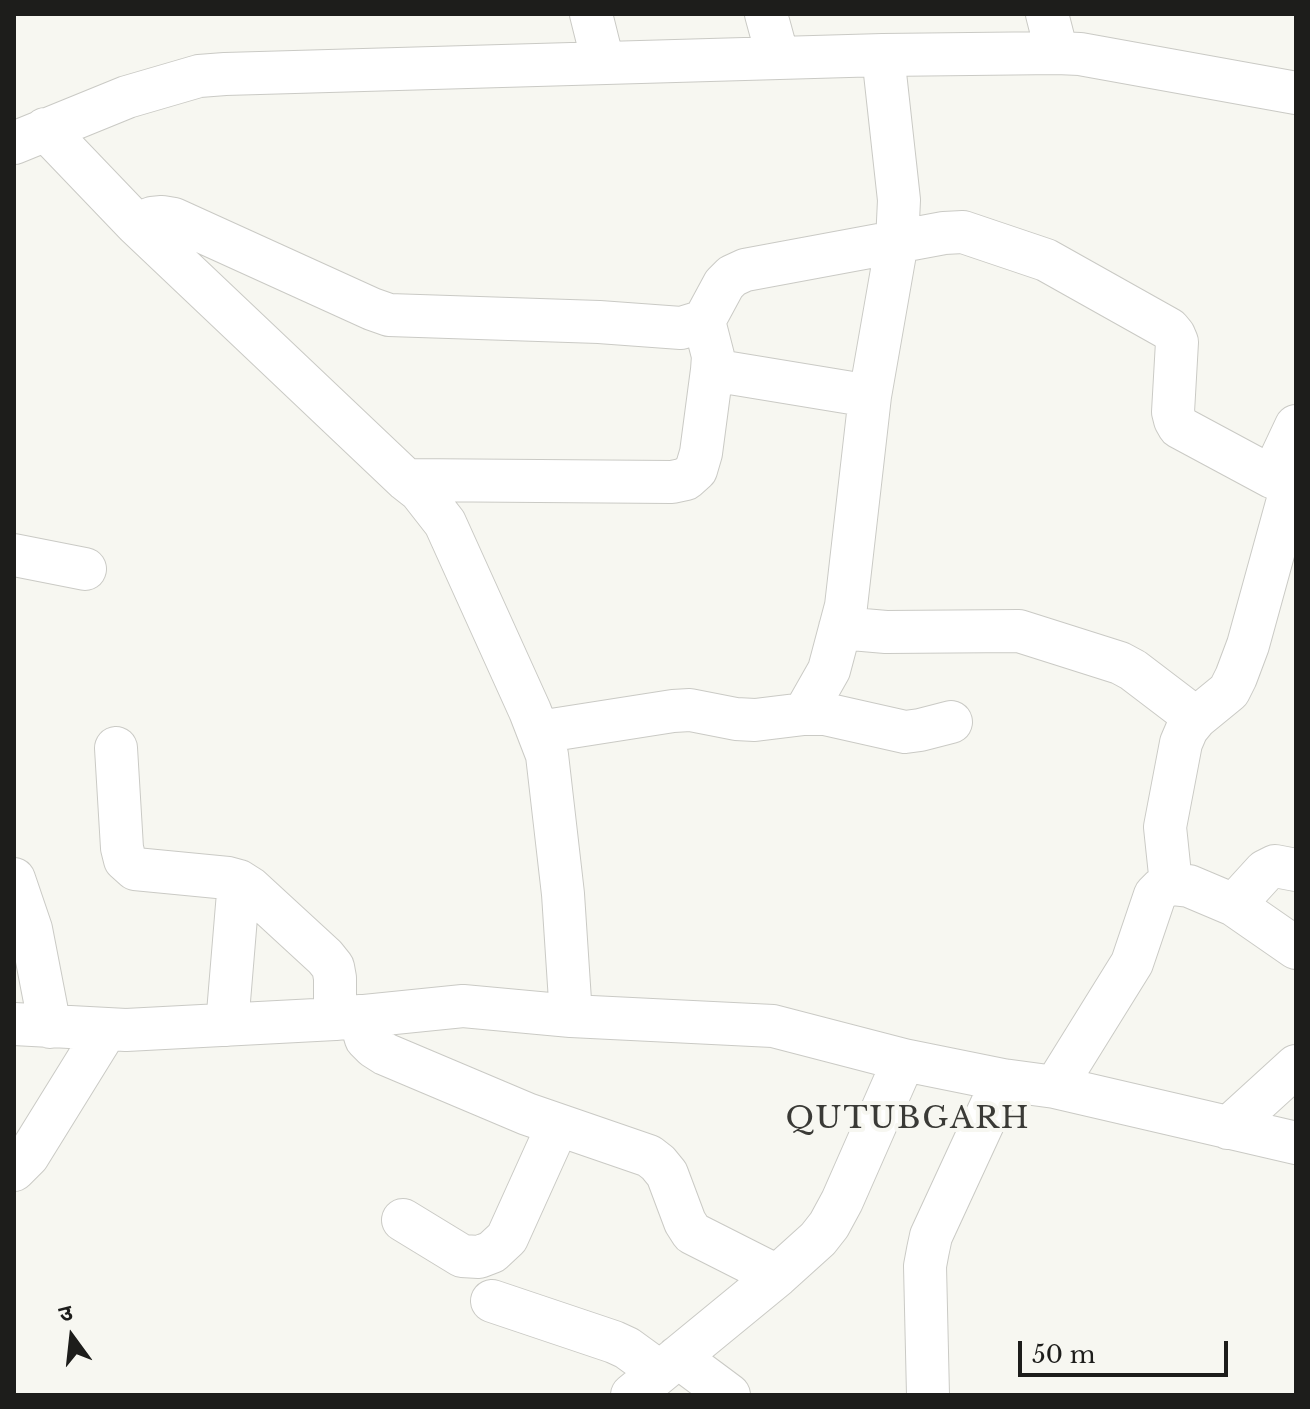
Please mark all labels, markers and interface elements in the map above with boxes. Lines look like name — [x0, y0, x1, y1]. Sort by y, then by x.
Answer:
district label: QUTUBGARH — [785, 1102, 1031, 1138]
north arrow — [32, 1297, 112, 1377]
text: उ — [56, 1299, 75, 1328]
scale bar — [1022, 1325, 1232, 1375]
text: 50 m — [1032, 1340, 1095, 1369]

